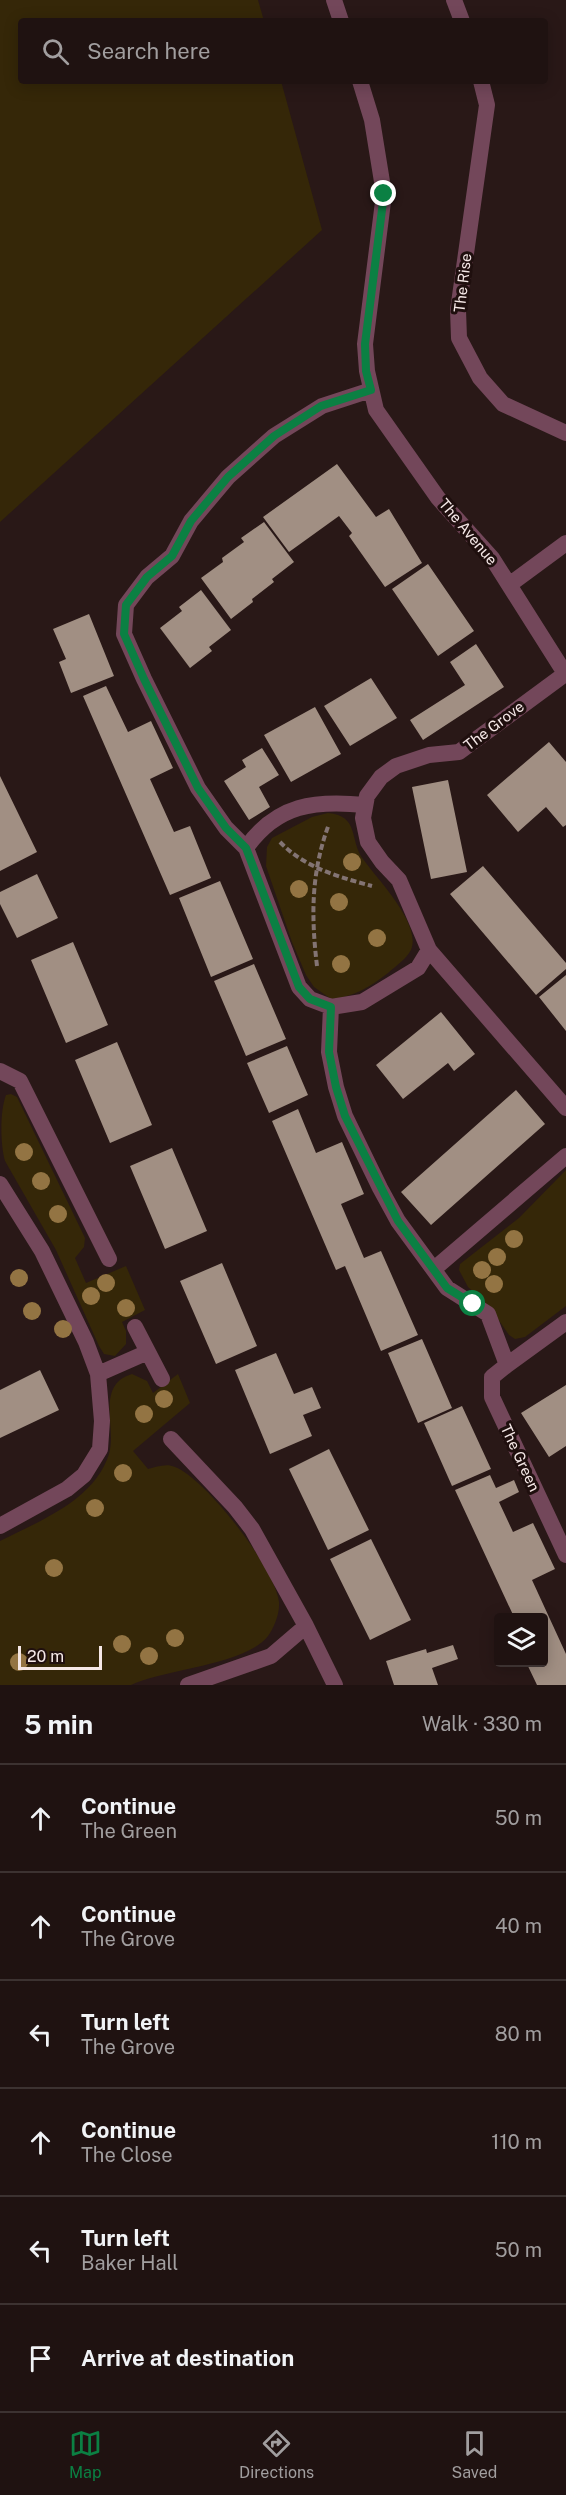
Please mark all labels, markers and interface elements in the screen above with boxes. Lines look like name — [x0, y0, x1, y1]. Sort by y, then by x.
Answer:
search box — [18, 18, 548, 84]
icon: search — [39, 35, 72, 68]
text: Search here — [87, 38, 211, 64]
route end — [370, 180, 396, 206]
street label: The Rise — [450, 252, 475, 313]
street label: The Avenue — [436, 495, 501, 568]
street label: The Grove — [460, 698, 527, 754]
route start — [459, 1290, 485, 1316]
street label: The Green — [498, 1422, 543, 1494]
map controls — [494, 1613, 548, 1667]
button: layers — [494, 1613, 548, 1667]
scale bar — [18, 1643, 102, 1670]
text: 20 m — [27, 1647, 64, 1666]
text: 5 min — [24, 1709, 93, 1740]
text: Walk · 330 m — [422, 1712, 542, 1736]
text: Continue — [81, 1793, 176, 1819]
icon: ahead — [24, 1802, 57, 1835]
text: 50 m — [495, 1806, 542, 1830]
text: The Green — [81, 1819, 177, 1843]
text: Continue — [81, 1901, 176, 1927]
icon: ahead — [24, 1910, 57, 1943]
text: 40 m — [495, 1914, 542, 1938]
text: The Grove — [81, 1927, 175, 1951]
text: Turn left — [81, 2009, 170, 2035]
icon: left — [24, 2018, 57, 2051]
text: 80 m — [495, 2022, 542, 2046]
text: The Grove — [81, 2035, 175, 2059]
text: Continue — [81, 2117, 176, 2143]
icon: ahead — [24, 2126, 57, 2159]
text: 110 m — [491, 2130, 542, 2154]
text: The Close — [81, 2143, 172, 2167]
text: Turn left — [81, 2225, 170, 2251]
icon: left — [24, 2234, 57, 2267]
text: 50 m — [495, 2238, 542, 2262]
text: Baker Hall — [81, 2251, 178, 2275]
icon: arrive — [24, 2342, 57, 2375]
text: Arrive at destination — [81, 2345, 294, 2371]
tab: Map — [69, 2427, 102, 2482]
tab: Directions — [239, 2427, 314, 2482]
tab: Saved — [452, 2427, 497, 2482]

